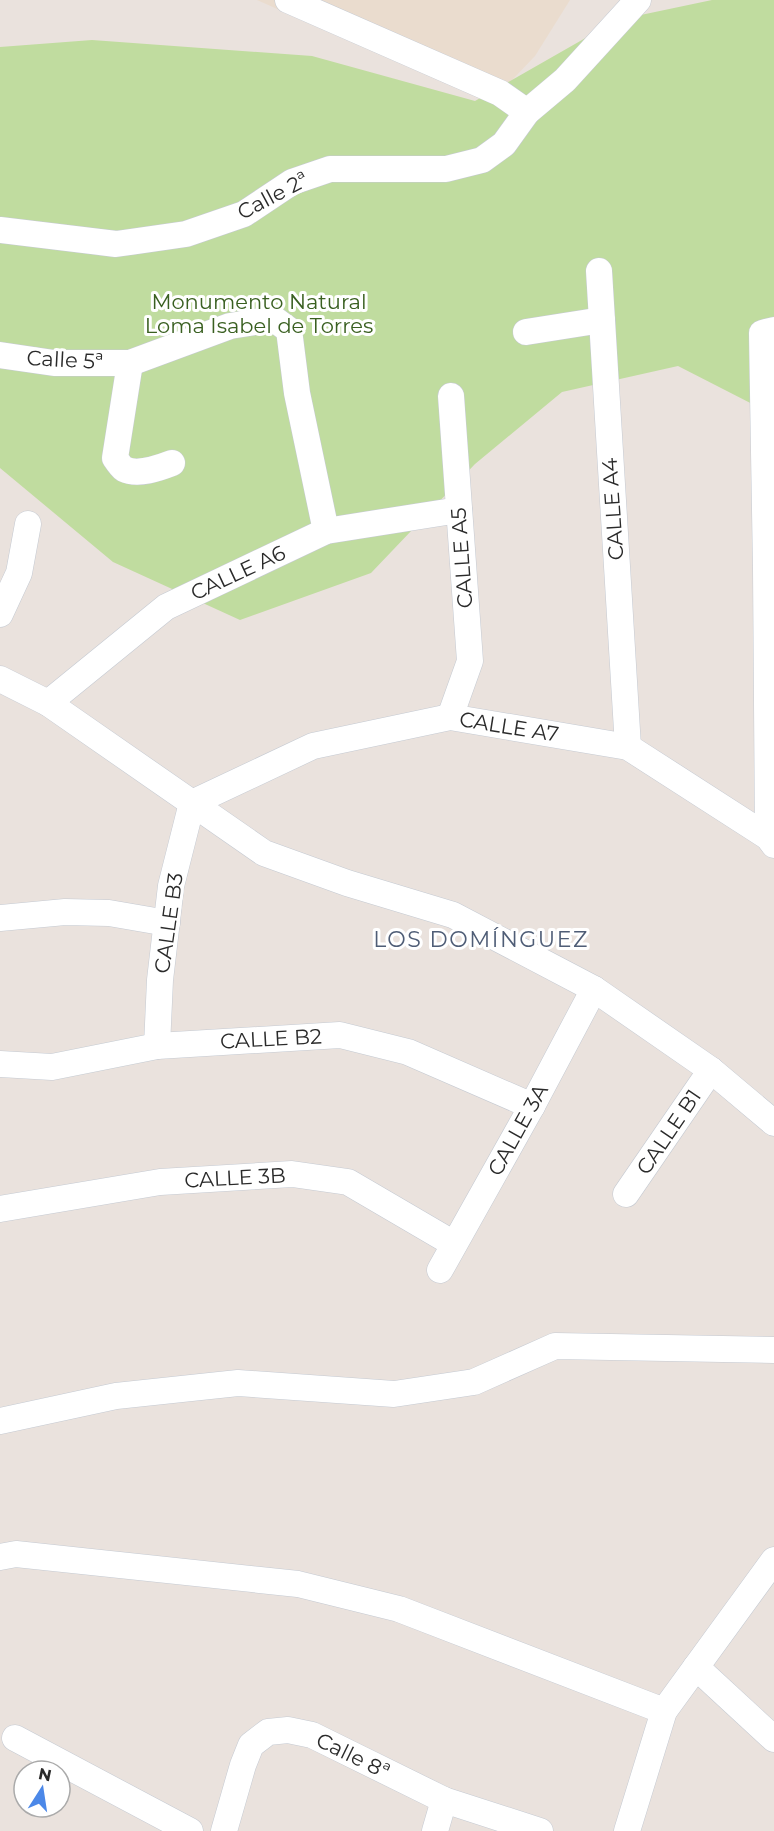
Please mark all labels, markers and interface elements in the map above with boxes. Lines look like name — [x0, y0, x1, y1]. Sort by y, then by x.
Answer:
street label: Calle 2ª — [233, 166, 313, 225]
park label: Monumento Natural Loma Isabel de Torres — [145, 289, 373, 338]
street label: Calle 5ª — [26, 345, 104, 374]
street label: CALLE A4 — [596, 457, 629, 561]
street label: CALLE A5 — [446, 507, 477, 609]
street label: CALLE A6 — [186, 540, 289, 605]
street label: CALLE A7 — [458, 706, 561, 747]
street label: CALLE B3 — [149, 871, 188, 975]
district label: LOS DOMÍNGUEZ — [373, 926, 589, 953]
street label: CALLE B2 — [220, 1023, 322, 1054]
street label: CALLE 3A — [482, 1079, 553, 1180]
street label: CALLE B1 — [631, 1084, 706, 1179]
street label: CALLE 3B — [184, 1162, 286, 1193]
street label: Calle 8ª — [312, 1727, 394, 1784]
north arrow — [12, 1759, 72, 1819]
text: N — [37, 1764, 53, 1785]

